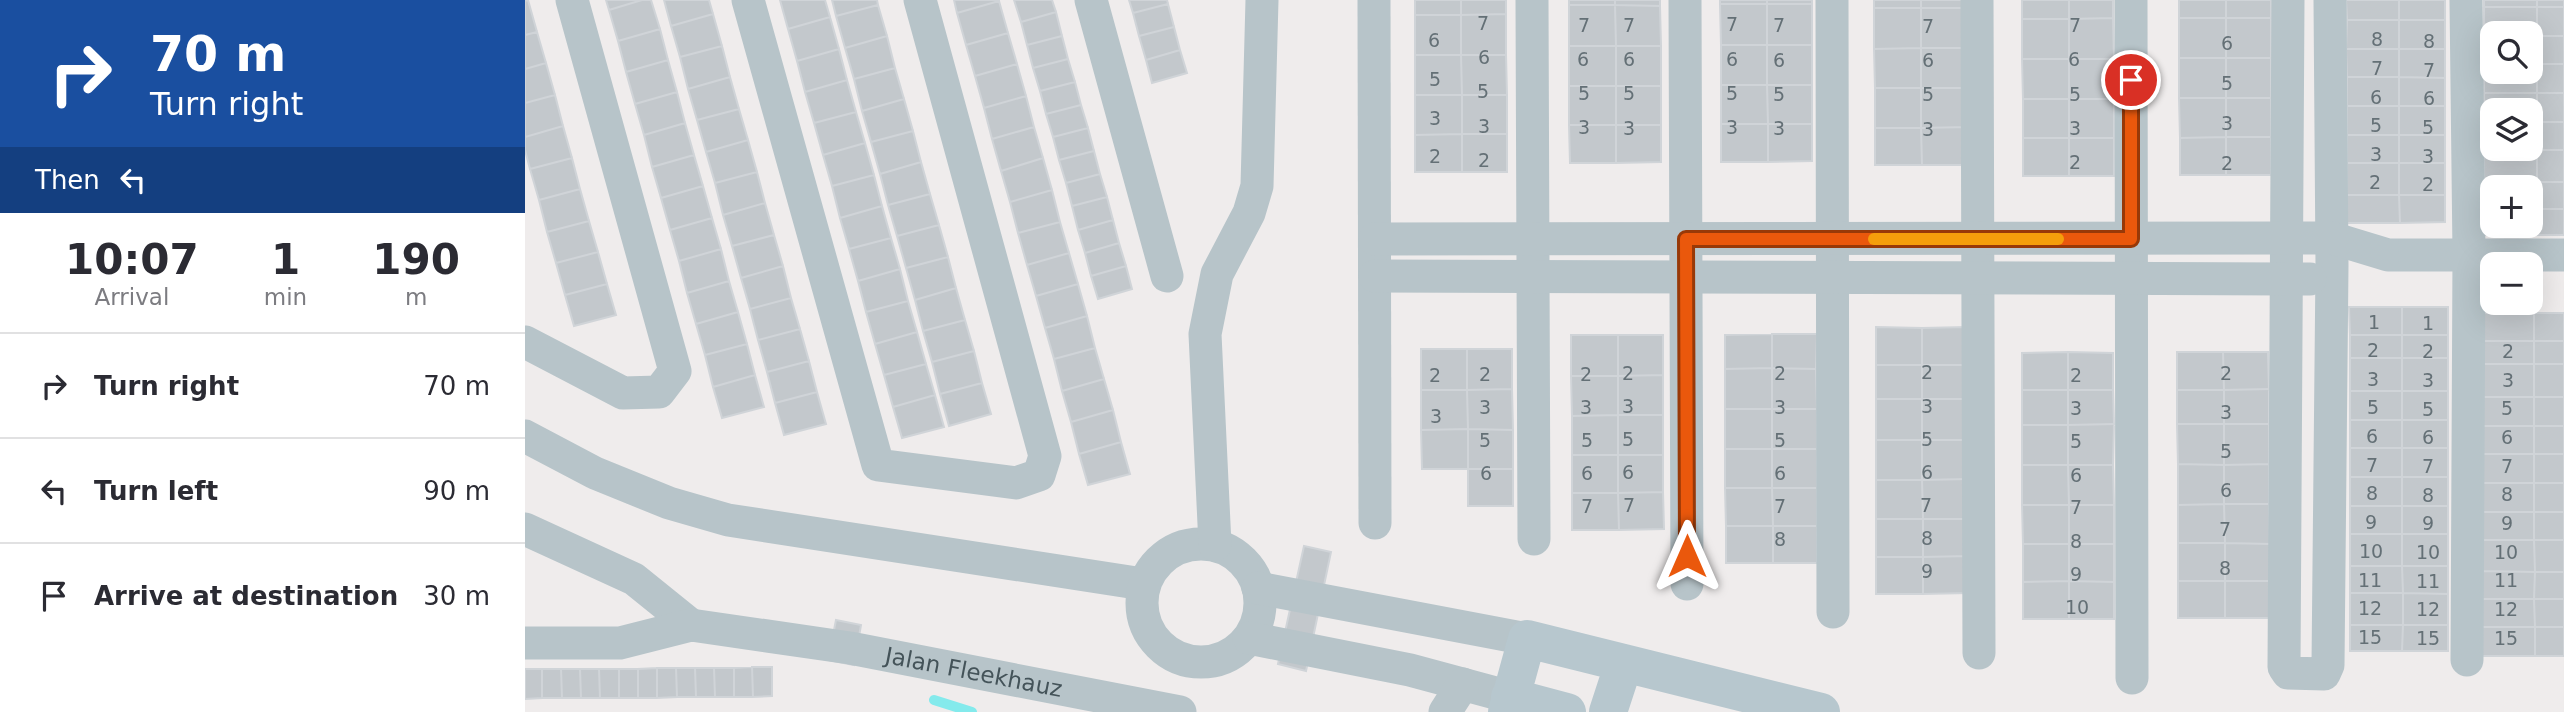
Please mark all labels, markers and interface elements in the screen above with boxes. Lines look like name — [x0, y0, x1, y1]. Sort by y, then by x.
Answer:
house number: 7 — [1477, 12, 1489, 34]
house number: 7 — [1726, 13, 1738, 35]
house number: 7 — [1578, 14, 1590, 36]
house number: 7 — [1623, 14, 1635, 36]
house number: 7 — [1773, 14, 1785, 36]
house number: 7 — [2069, 14, 2081, 36]
house number: 7 — [1922, 15, 1934, 37]
map controls — [2480, 21, 2543, 315]
button: search — [2480, 21, 2543, 84]
text: 70 m — [150, 26, 286, 83]
icon: right — [35, 28, 126, 119]
house number: 8 — [2371, 28, 2383, 50]
house number: 6 — [1428, 29, 1440, 51]
house number: 8 — [2423, 30, 2435, 52]
house number: 6 — [2221, 32, 2233, 54]
house number: 6 — [1478, 46, 1490, 68]
house number: 6 — [1577, 48, 1589, 70]
house number: 6 — [1623, 48, 1635, 70]
house number: 6 — [1726, 48, 1738, 70]
house number: 6 — [2068, 48, 2080, 70]
house number: 6 — [1773, 49, 1785, 71]
house number: 6 — [1922, 49, 1934, 71]
pin — [2101, 50, 2161, 110]
house number: 7 — [2371, 57, 2383, 79]
house number: 7 — [2423, 59, 2435, 81]
icon: arrive — [2112, 61, 2150, 99]
house number: 5 — [1429, 68, 1441, 90]
house number: 5 — [2221, 72, 2233, 94]
house number: 5 — [1477, 80, 1489, 102]
house number: 5 — [1578, 82, 1590, 104]
house number: 5 — [1623, 82, 1635, 104]
house number: 5 — [1726, 82, 1738, 104]
house number: 5 — [1773, 83, 1785, 105]
house number: 5 — [1922, 83, 1934, 105]
house number: 5 — [2069, 83, 2081, 105]
text: Turn right — [150, 85, 303, 123]
house number: 6 — [2370, 86, 2382, 108]
house number: 6 — [2423, 87, 2435, 109]
button: layers — [2480, 98, 2543, 161]
house number: 3 — [1429, 107, 1441, 129]
house number: 3 — [2221, 112, 2233, 134]
house number: 5 — [2370, 114, 2382, 136]
house number: 3 — [1478, 115, 1490, 137]
house number: 3 — [1578, 116, 1590, 138]
house number: 3 — [1726, 116, 1738, 138]
house number: 5 — [2422, 116, 2434, 138]
house number: 3 — [1623, 117, 1635, 139]
house number: 3 — [1773, 117, 1785, 139]
house number: 3 — [2069, 117, 2081, 139]
house number: 3 — [1922, 118, 1934, 140]
house number: 3 — [2370, 143, 2382, 165]
house number: 2 — [1429, 145, 1441, 167]
house number: 3 — [2422, 145, 2434, 167]
house number: 2 — [1478, 149, 1490, 171]
house number: 2 — [2069, 151, 2081, 173]
house number: 2 — [2221, 152, 2233, 174]
icon: left — [114, 161, 152, 199]
text: Then — [35, 165, 100, 195]
house number: 2 — [2369, 171, 2381, 193]
house number: 2 — [2422, 173, 2434, 195]
button: + — [2480, 175, 2543, 238]
text: 10:07 — [65, 235, 199, 284]
text: 1 — [271, 235, 300, 284]
text: 190 — [372, 235, 460, 284]
button: − — [2480, 252, 2543, 315]
text: Arrival — [95, 284, 169, 310]
text: min — [264, 284, 307, 310]
text: m — [405, 284, 427, 310]
house number: 1 — [2368, 311, 2380, 333]
house number: 1 — [2422, 312, 2434, 334]
house number: 2 — [2367, 339, 2379, 361]
house number: 2 — [2422, 340, 2434, 362]
house number: 2 — [2502, 340, 2514, 362]
house number: 2 — [1921, 361, 1933, 383]
house number: 2 — [1622, 362, 1634, 384]
house number: 2 — [1774, 362, 1786, 384]
house number: 2 — [2220, 362, 2232, 384]
house number: 2 — [1479, 363, 1491, 385]
house number: 2 — [1580, 363, 1592, 385]
house number: 2 — [1429, 364, 1441, 386]
house number: 2 — [2070, 364, 2082, 386]
icon: right — [35, 367, 73, 405]
house number: 3 — [2367, 368, 2379, 390]
house number: 3 — [2422, 369, 2434, 391]
house number: 3 — [2502, 369, 2514, 391]
text: Turn right — [94, 371, 239, 401]
text: 70 m — [423, 371, 490, 401]
house number: 3 — [1622, 395, 1634, 417]
house number: 3 — [1921, 395, 1933, 417]
house number: 3 — [1479, 396, 1491, 418]
house number: 3 — [1580, 396, 1592, 418]
house number: 3 — [1774, 396, 1786, 418]
house number: 5 — [2367, 396, 2379, 418]
house number: 3 — [2070, 397, 2082, 419]
house number: 5 — [2501, 397, 2513, 419]
house number: 5 — [2422, 398, 2434, 420]
house number: 3 — [2220, 401, 2232, 423]
house number: 3 — [1430, 405, 1442, 427]
house number: 6 — [2366, 425, 2378, 447]
house number: 6 — [2422, 426, 2434, 448]
house number: 6 — [2501, 426, 2513, 448]
house number: 5 — [1622, 428, 1634, 450]
house number: 5 — [1921, 428, 1933, 450]
house number: 5 — [1479, 429, 1491, 451]
house number: 5 — [1581, 429, 1593, 451]
house number: 5 — [1774, 429, 1786, 451]
house number: 5 — [2070, 430, 2082, 452]
house number: 5 — [2220, 440, 2232, 462]
house number: 7 — [2366, 454, 2378, 476]
house number: 7 — [2422, 455, 2434, 477]
house number: 7 — [2501, 455, 2513, 477]
house number: 6 — [1622, 461, 1634, 483]
house number: 6 — [1921, 461, 1933, 483]
house number: 6 — [1480, 462, 1492, 484]
house number: 6 — [1581, 462, 1593, 484]
house number: 6 — [1774, 462, 1786, 484]
house number: 6 — [2070, 464, 2082, 486]
icon: left — [35, 472, 73, 510]
text: Turn left — [94, 476, 218, 506]
text: 90 m — [423, 476, 490, 506]
house number: 6 — [2220, 479, 2232, 501]
house number: 8 — [2366, 482, 2378, 504]
house number: 8 — [2501, 483, 2513, 505]
house number: 8 — [2422, 484, 2434, 506]
house number: 7 — [1623, 494, 1635, 516]
house number: 7 — [1920, 494, 1932, 516]
house number: 7 — [1581, 495, 1593, 517]
house number: 7 — [1774, 495, 1786, 517]
house number: 7 — [2070, 496, 2082, 518]
house number: 9 — [2365, 511, 2377, 533]
house number: 9 — [2422, 512, 2434, 534]
house number: 9 — [2501, 512, 2513, 534]
house number: 7 — [2219, 518, 2231, 540]
position arrow — [1650, 519, 1724, 593]
house number: 8 — [1921, 527, 1933, 549]
house number: 8 — [1774, 528, 1786, 550]
house number: 8 — [2070, 530, 2082, 552]
house number: 10 — [2359, 540, 2383, 562]
house number: 10 — [2416, 541, 2440, 563]
house number: 10 — [2494, 541, 2518, 563]
house number: 8 — [2219, 557, 2231, 579]
house number: 9 — [1921, 560, 1933, 582]
house number: 9 — [2070, 563, 2082, 585]
house number: 11 — [2358, 569, 2382, 591]
house number: 11 — [2494, 569, 2518, 591]
house number: 11 — [2416, 570, 2440, 592]
icon: arrive — [35, 577, 73, 615]
text: Arrive at destination — [94, 581, 398, 611]
text: 30 m — [423, 581, 490, 611]
house number: 10 — [2065, 596, 2089, 618]
house number: 12 — [2358, 597, 2382, 619]
house number: 12 — [2416, 598, 2440, 620]
house number: 12 — [2494, 598, 2518, 620]
house number: 15 — [2358, 626, 2382, 648]
house number: 15 — [2416, 627, 2440, 649]
house number: 15 — [2494, 627, 2518, 649]
street label: Jalan Fleekhauz — [881, 642, 1065, 702]

